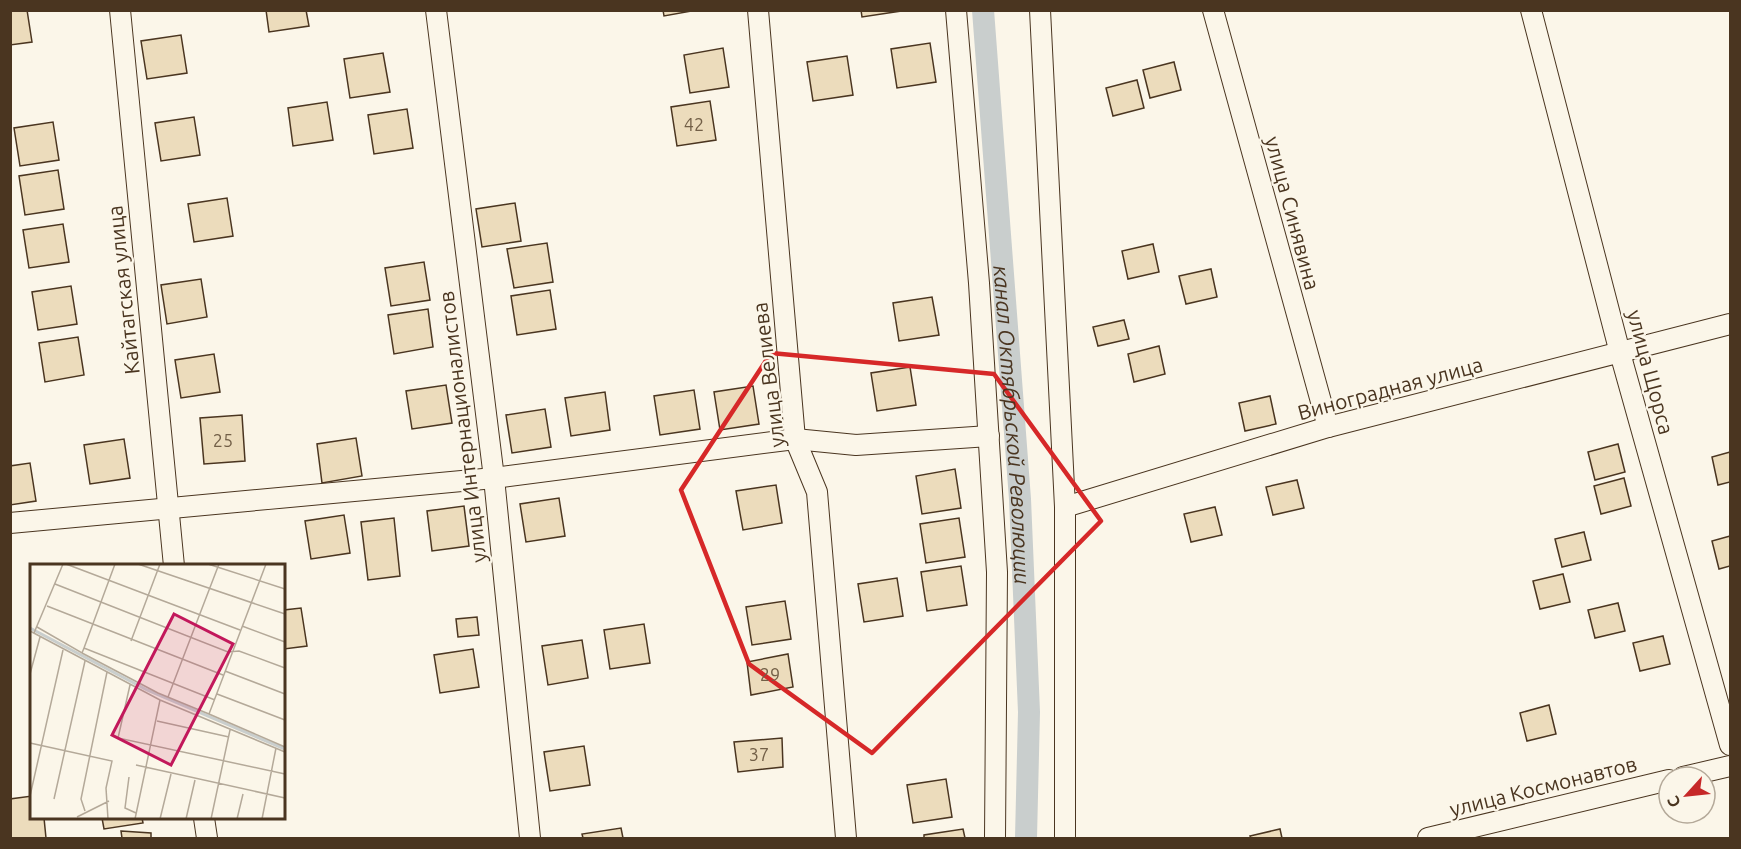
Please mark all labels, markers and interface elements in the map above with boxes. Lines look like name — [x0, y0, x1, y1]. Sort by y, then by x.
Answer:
house number: 42 — [684, 114, 704, 134]
street label: улица Синявина — [1261, 133, 1325, 293]
street label: Кайтагская улица — [102, 204, 144, 376]
water label: канал Октябрьской Революции — [990, 264, 1036, 585]
street label: улица Интернационалистов — [433, 290, 491, 564]
street label: улица Велиева — [747, 301, 789, 449]
street label: улица Щорса — [1623, 307, 1679, 437]
street label: Виноградная улица — [1295, 352, 1485, 424]
house number: 25 — [213, 430, 233, 450]
inset map — [30, 564, 285, 819]
house number: 29 — [760, 664, 780, 684]
house number: 37 — [749, 744, 769, 764]
street label: улица Космонавтов — [1447, 751, 1639, 821]
north arrow — [1657, 765, 1717, 825]
text: С — [1663, 793, 1684, 810]

